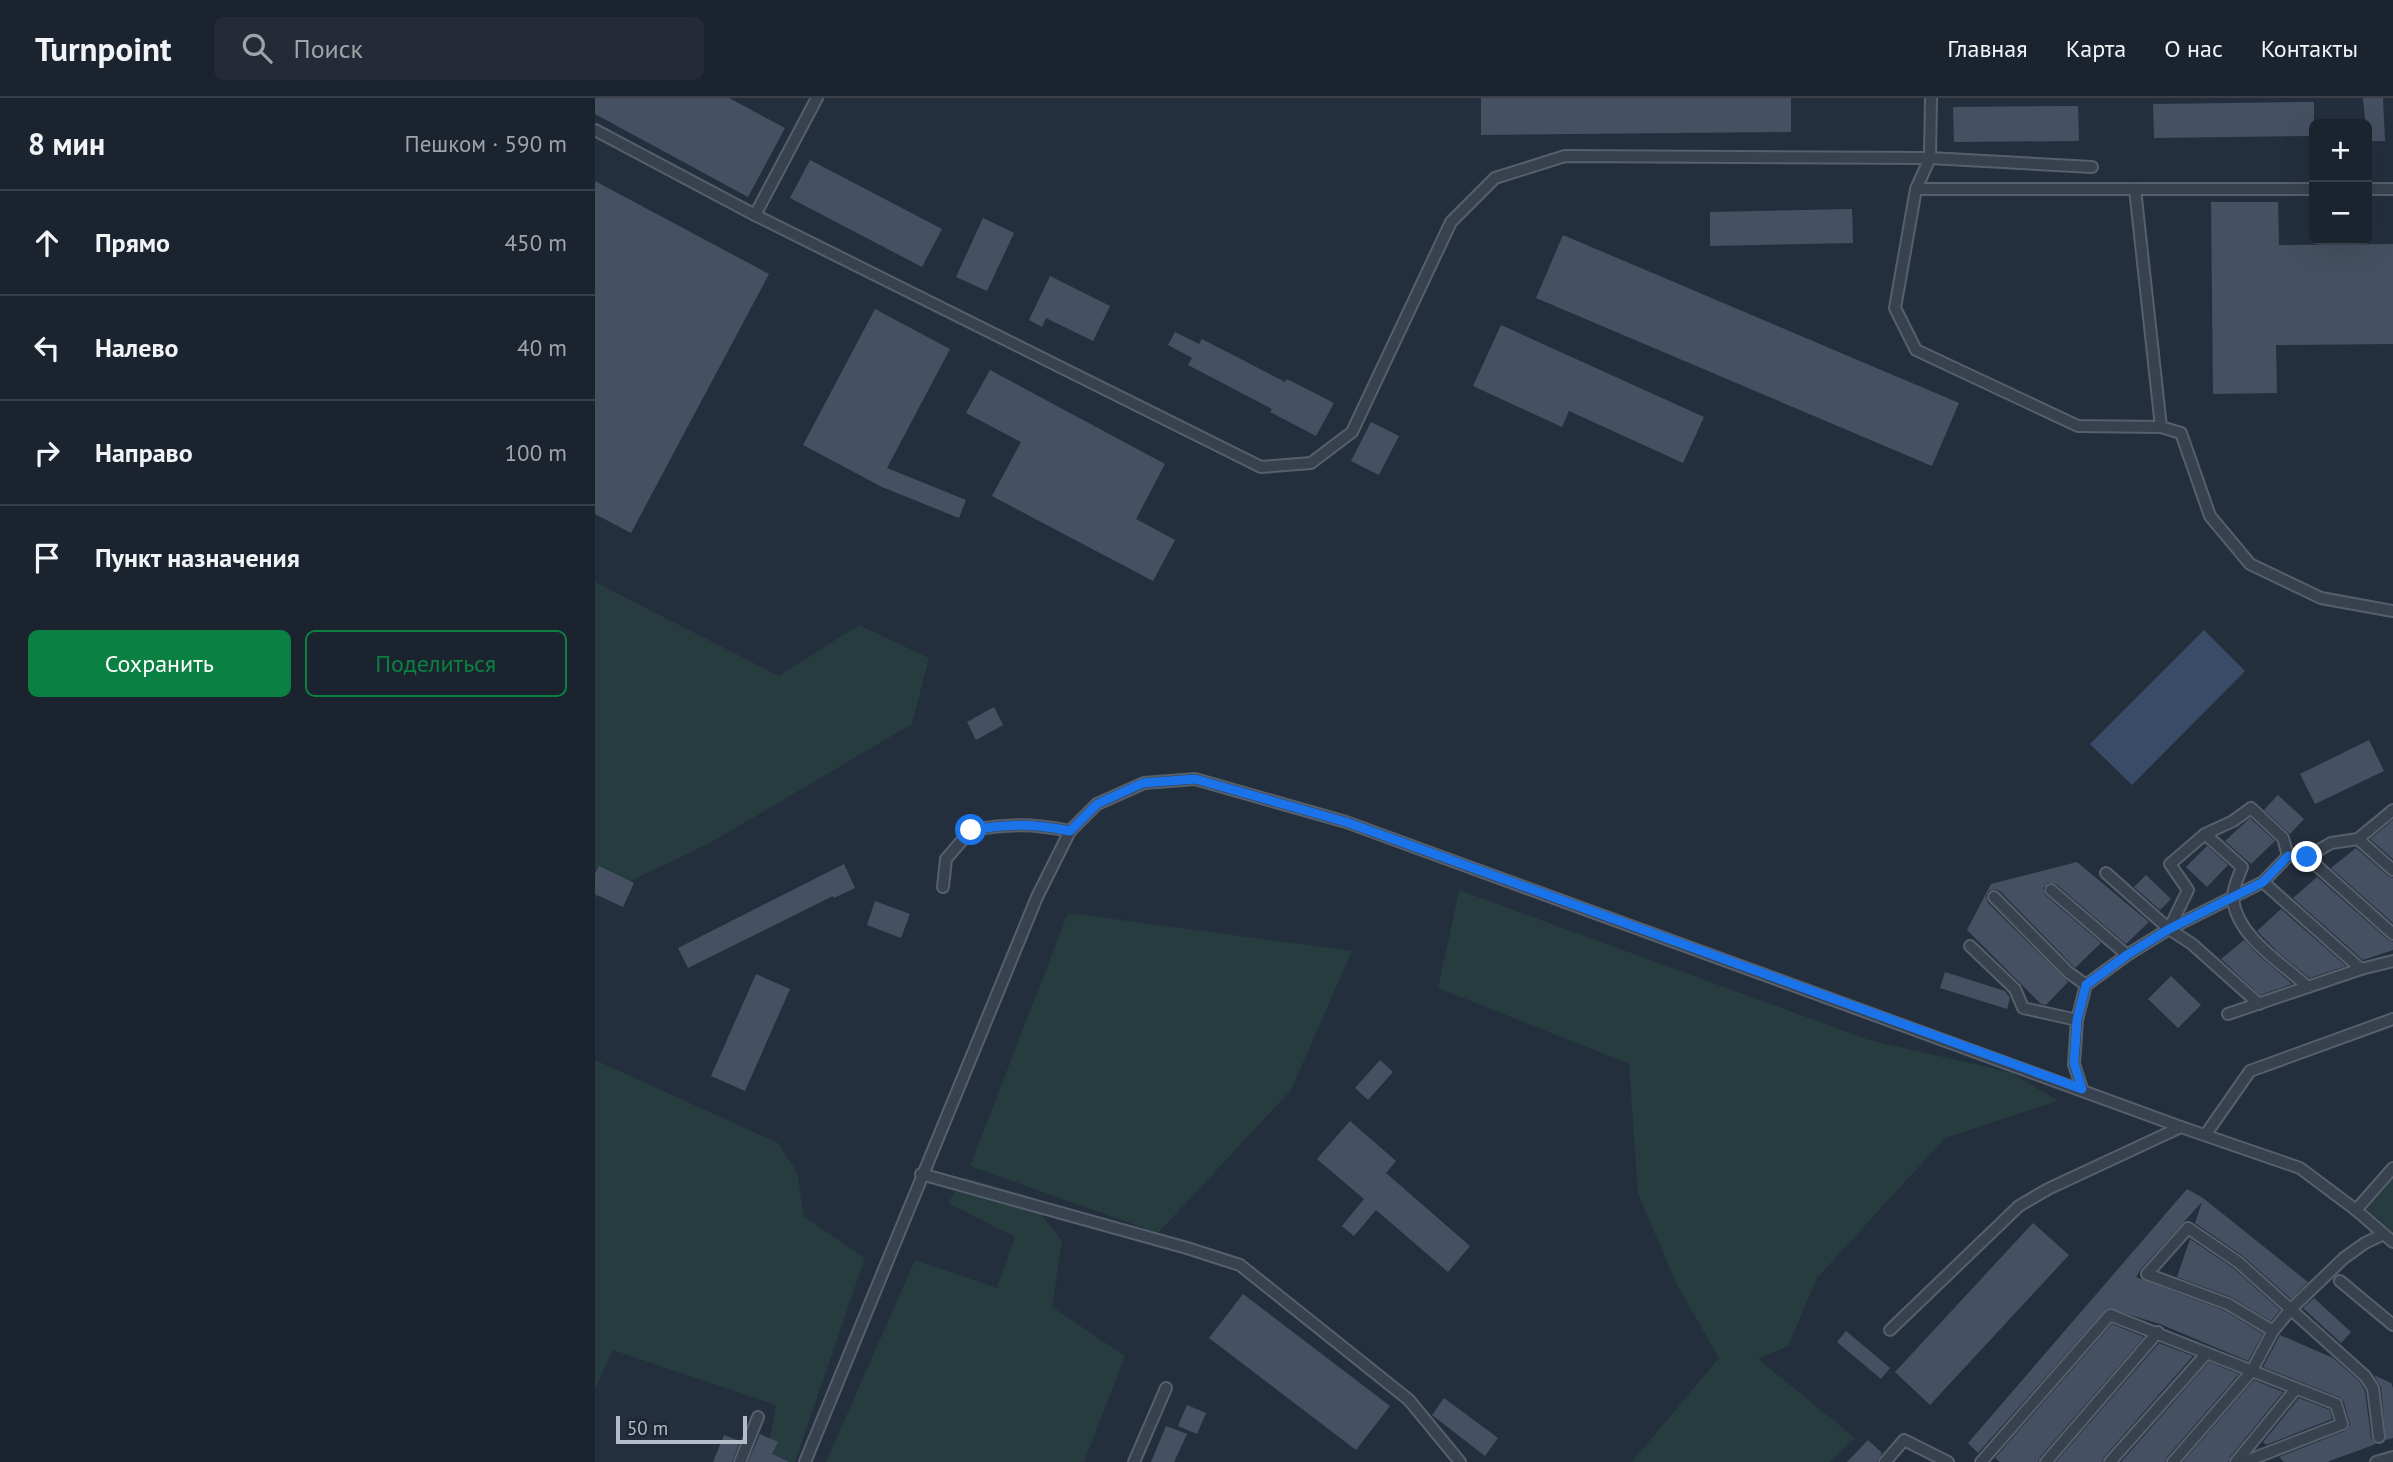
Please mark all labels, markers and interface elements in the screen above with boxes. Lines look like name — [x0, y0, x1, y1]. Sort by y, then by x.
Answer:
search box — [214, 17, 704, 80]
text: Turnpoint — [35, 27, 172, 70]
icon: search — [238, 29, 276, 67]
text: Поиск — [294, 32, 363, 65]
text: Главная — [1947, 33, 2028, 64]
text: Карта — [2066, 33, 2126, 64]
text: О нас — [2164, 33, 2223, 64]
text: Контакты — [2261, 33, 2358, 64]
map controls — [2309, 119, 2372, 245]
button: + — [2309, 119, 2372, 182]
text: 8 мин — [28, 124, 105, 163]
text: Пешком · 590 m — [404, 129, 567, 158]
button: − — [2309, 182, 2372, 245]
icon: ahead — [28, 224, 66, 262]
text: Прямо — [95, 226, 170, 259]
text: 450 m — [505, 228, 567, 257]
icon: left — [28, 329, 66, 367]
text: Налево — [95, 331, 179, 364]
text: 40 m — [517, 333, 567, 362]
icon: right — [28, 434, 66, 472]
text: Направо — [95, 436, 193, 469]
text: 100 m — [505, 438, 567, 467]
icon: arrive — [28, 539, 66, 577]
text: Пункт назначения — [95, 541, 300, 574]
button: Сохранить — [28, 630, 291, 697]
button: Поделиться — [305, 630, 567, 697]
route start — [955, 814, 986, 845]
route end — [2291, 841, 2322, 872]
scale bar — [616, 1413, 747, 1445]
text: 50 m — [627, 1416, 668, 1440]

